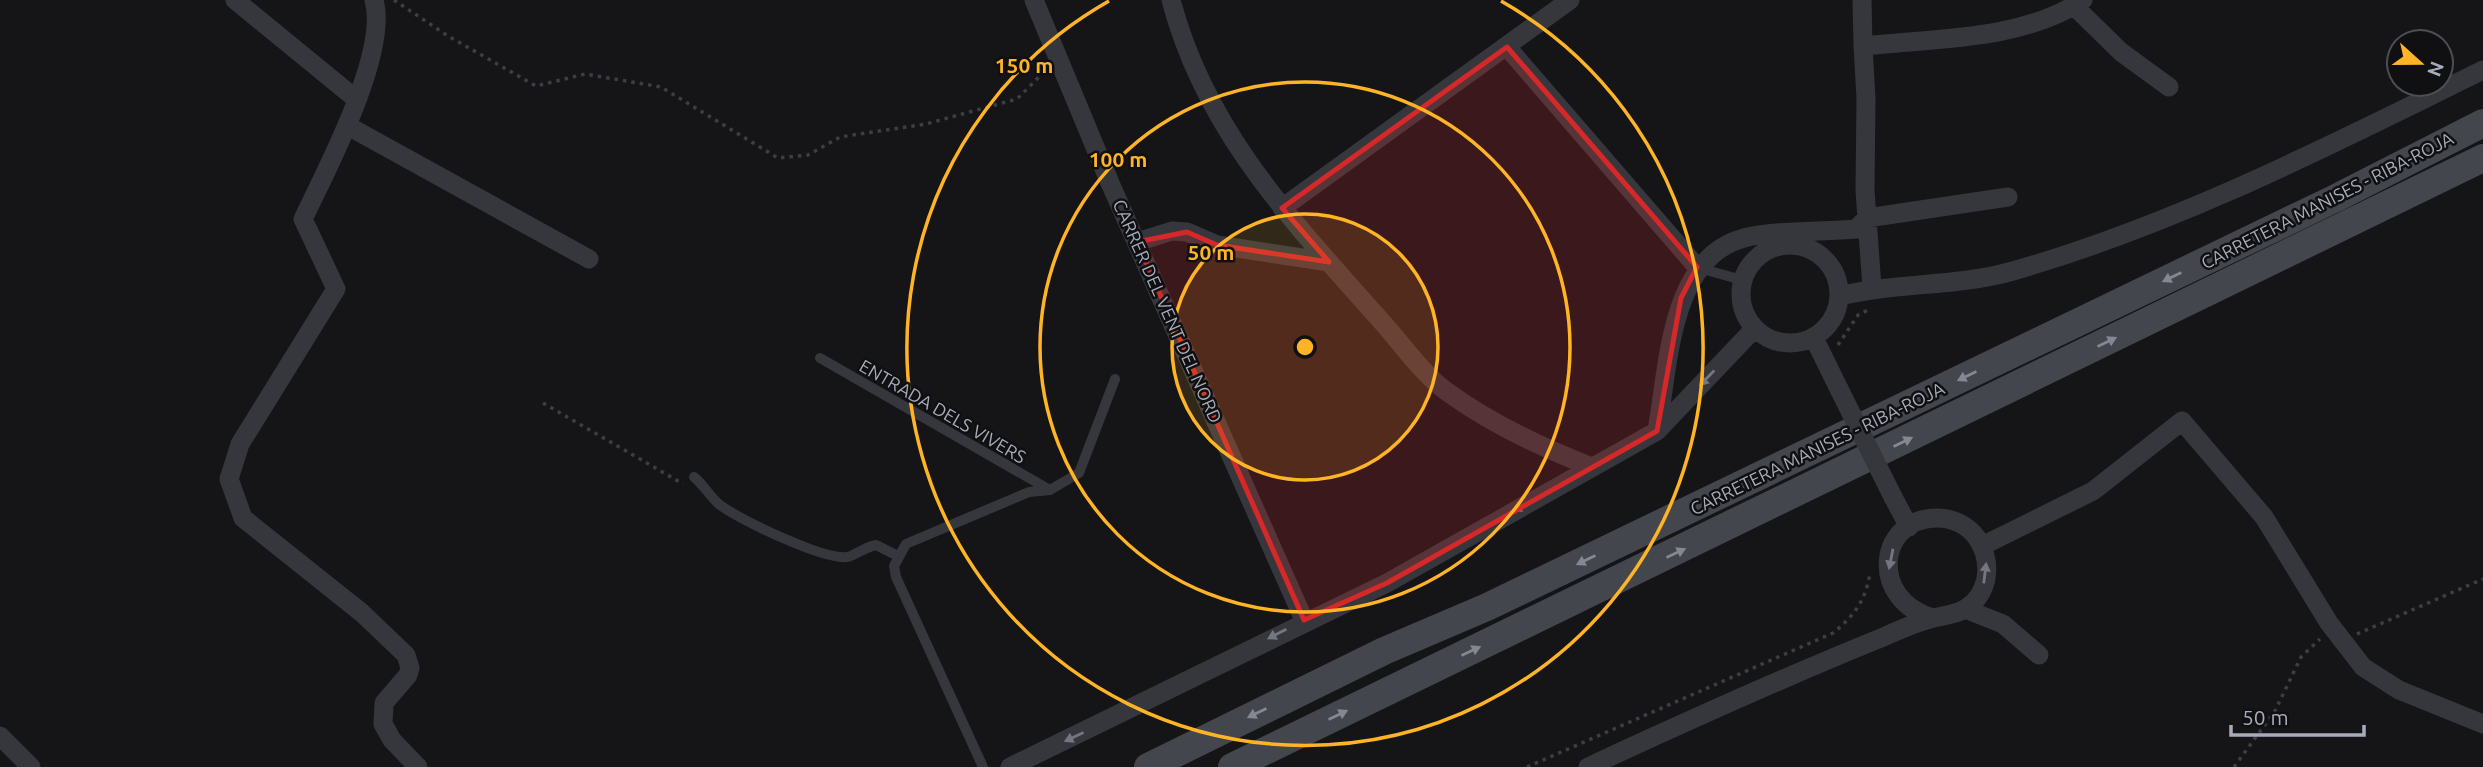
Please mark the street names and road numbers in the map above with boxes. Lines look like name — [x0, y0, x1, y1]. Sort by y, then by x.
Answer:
street label: CARRETERA MANISES - RIBA-ROJA — [2198, 127, 2457, 273]
street label: CARRER DEL VENT DEL NORD — [1110, 196, 1226, 426]
street label: ENTRADA DELS VIVERS — [856, 355, 1030, 467]
street label: CARRETERA MANISES - RIBA-ROJA — [1687, 377, 1948, 518]

